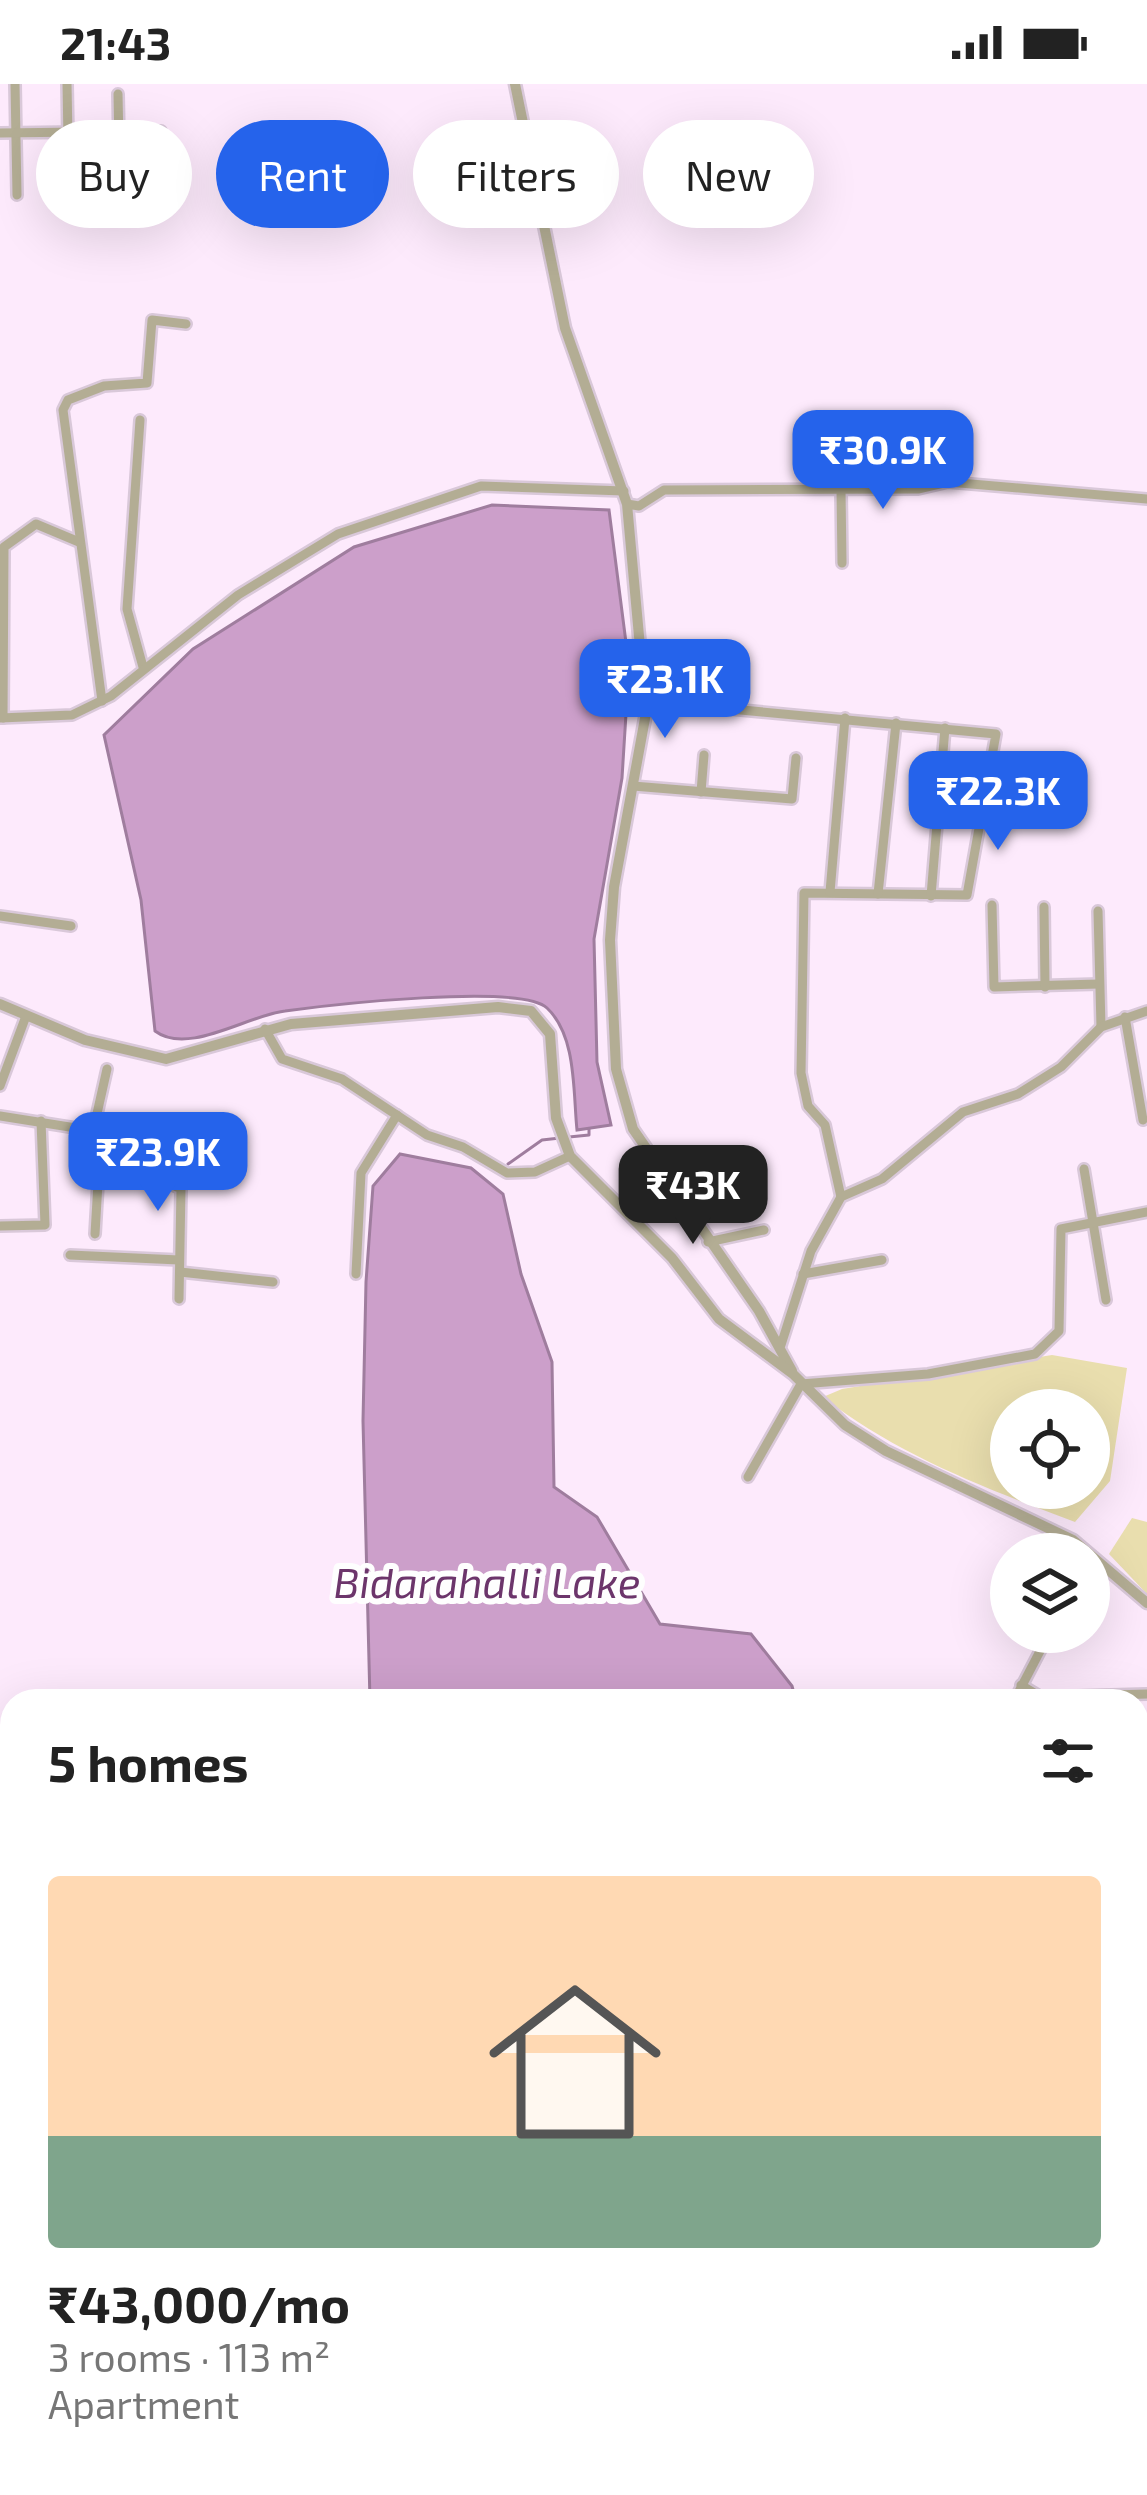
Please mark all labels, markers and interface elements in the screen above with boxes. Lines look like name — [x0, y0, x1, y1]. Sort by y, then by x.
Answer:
text: 21:43 — [60, 15, 171, 69]
chip: Buy — [36, 120, 192, 228]
chip: Rent — [216, 120, 389, 228]
chip: Filters — [413, 120, 619, 228]
chip: New — [643, 120, 814, 228]
pin: ₹30.9K — [785, 410, 981, 512]
text: ₹30.9K — [819, 425, 947, 472]
pin: ₹23.1K — [567, 639, 763, 741]
text: ₹23.1K — [606, 654, 724, 701]
pin: ₹22.3K — [900, 751, 1096, 853]
text: ₹22.3K — [936, 766, 1060, 813]
pin: ₹23.9K — [60, 1112, 256, 1214]
text: ₹23.9K — [95, 1127, 221, 1174]
pin: ₹43K — [622, 1145, 764, 1247]
text: ₹43K — [646, 1160, 740, 1207]
map controls — [990, 1389, 1110, 1653]
button: locate — [990, 1389, 1110, 1509]
button: layers — [990, 1533, 1110, 1653]
water label: Bidarahalli Lake — [334, 1556, 640, 1606]
icon: filters — [1035, 1728, 1101, 1794]
text: 5 homes — [48, 1731, 249, 1792]
icon: home — [467, 1954, 683, 2170]
text: ₹43,000/mo — [48, 2272, 350, 2333]
text: 3 rooms · 113 m² — [48, 2333, 330, 2380]
text: Apartment — [48, 2380, 239, 2427]

